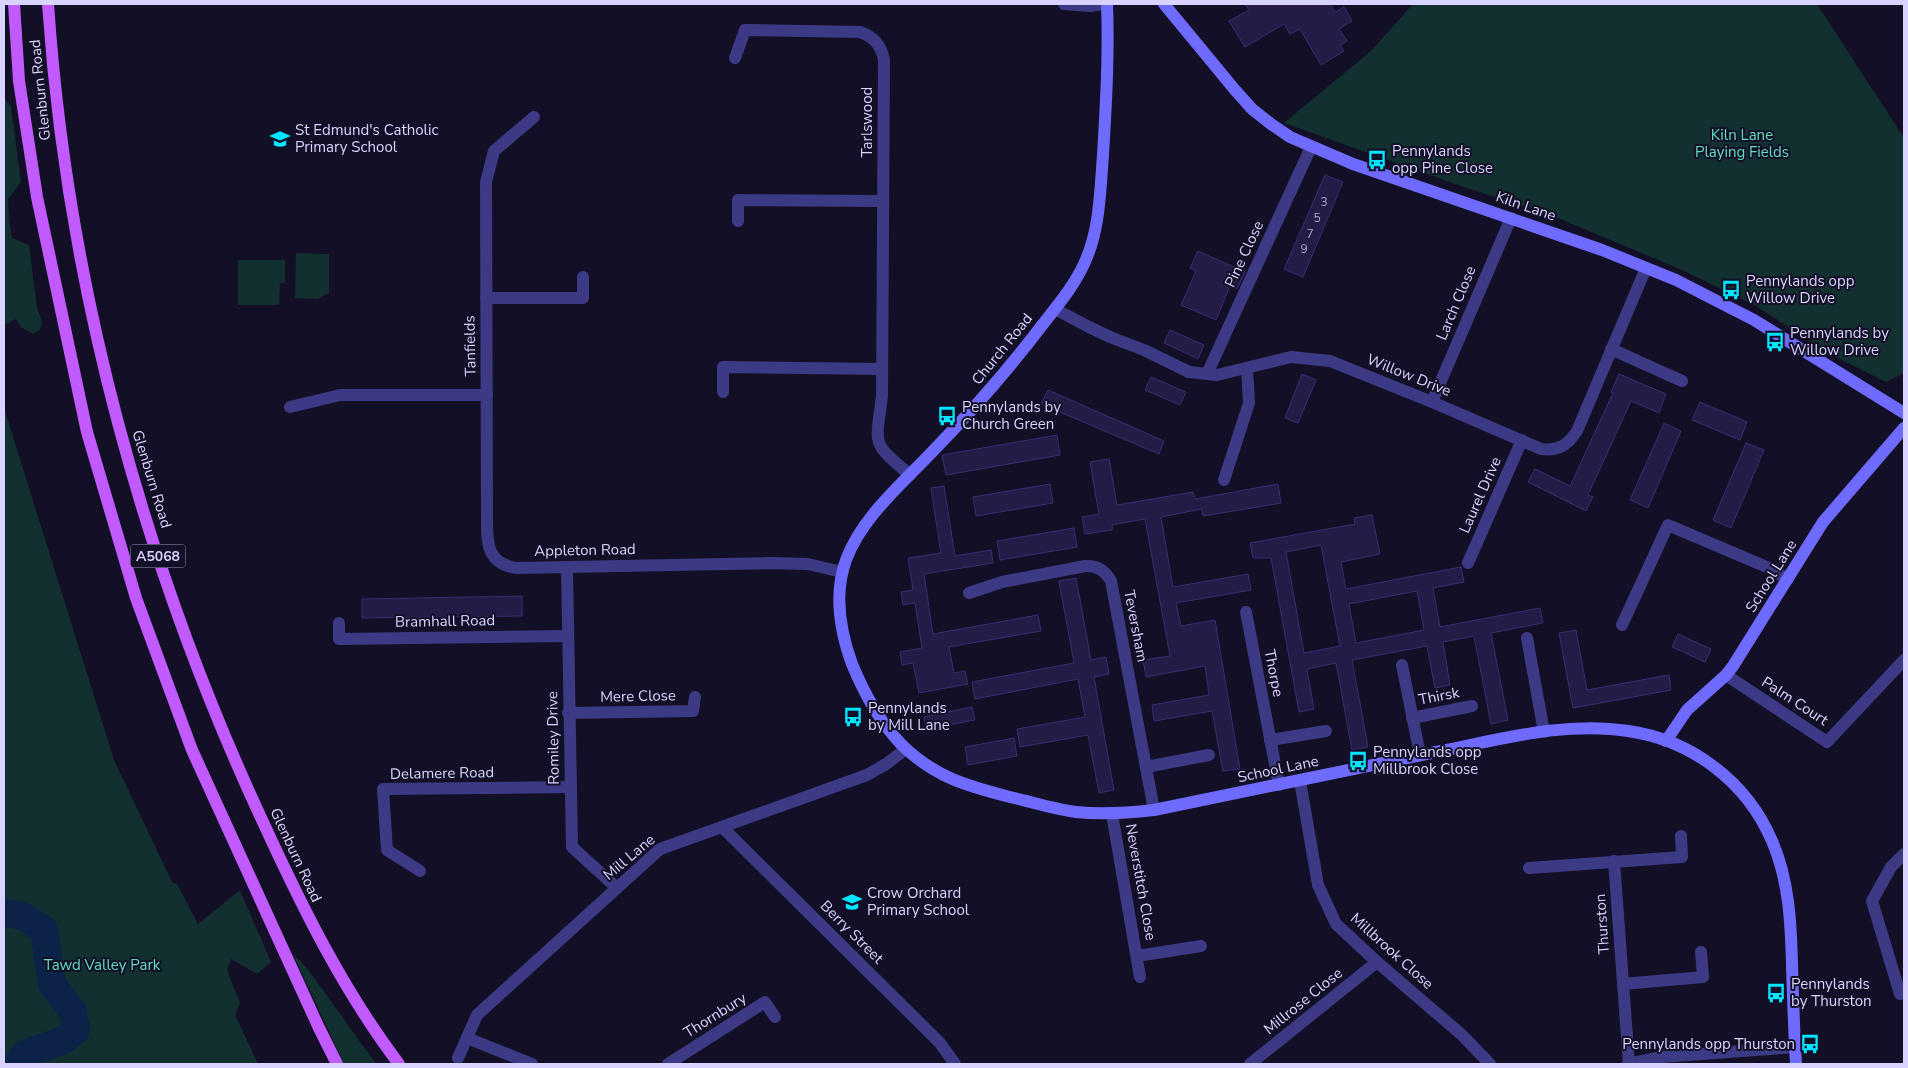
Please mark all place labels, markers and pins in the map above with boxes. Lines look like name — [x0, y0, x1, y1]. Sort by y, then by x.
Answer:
place label: St Edmund's Catholic Primary School — [295, 120, 438, 157]
school or university icon: St Edmund's Catholic Primary School — [269, 128, 291, 150]
place label: Pennylands opp Pine Close — [1392, 141, 1493, 178]
bus stop icon: Pennylands opp Pine Close — [1366, 149, 1388, 171]
place label: Pennylands opp Willow Drive — [1746, 271, 1855, 308]
bus stop icon: Pennylands opp Willow Drive — [1720, 279, 1742, 301]
place label: Pennylands by Willow Drive — [1790, 323, 1889, 360]
bus stop icon: Pennylands by Willow Drive — [1764, 331, 1786, 353]
place label: Pennylands by Church Green — [962, 397, 1061, 434]
bus stop icon: Pennylands by Church Green — [936, 405, 958, 427]
place label: Pennylands by Mill Lane — [868, 698, 950, 735]
bus stop icon: Pennylands by Mill Lane — [842, 706, 864, 728]
place label: Pennylands opp Millbrook Close — [1373, 742, 1482, 779]
bus stop icon: Pennylands opp Millbrook Close — [1347, 750, 1369, 772]
place label: Crow Orchard Primary School — [867, 883, 970, 920]
school or university icon: Crow Orchard Primary School — [841, 891, 863, 913]
place label: Pennylands by Thurston — [1791, 974, 1872, 1011]
bus stop icon: Pennylands by Thurston — [1765, 982, 1787, 1004]
bus stop icon: Pennylands opp Thurston — [1799, 1033, 1821, 1055]
place label: Pennylands opp Thurston — [1622, 1034, 1795, 1054]

